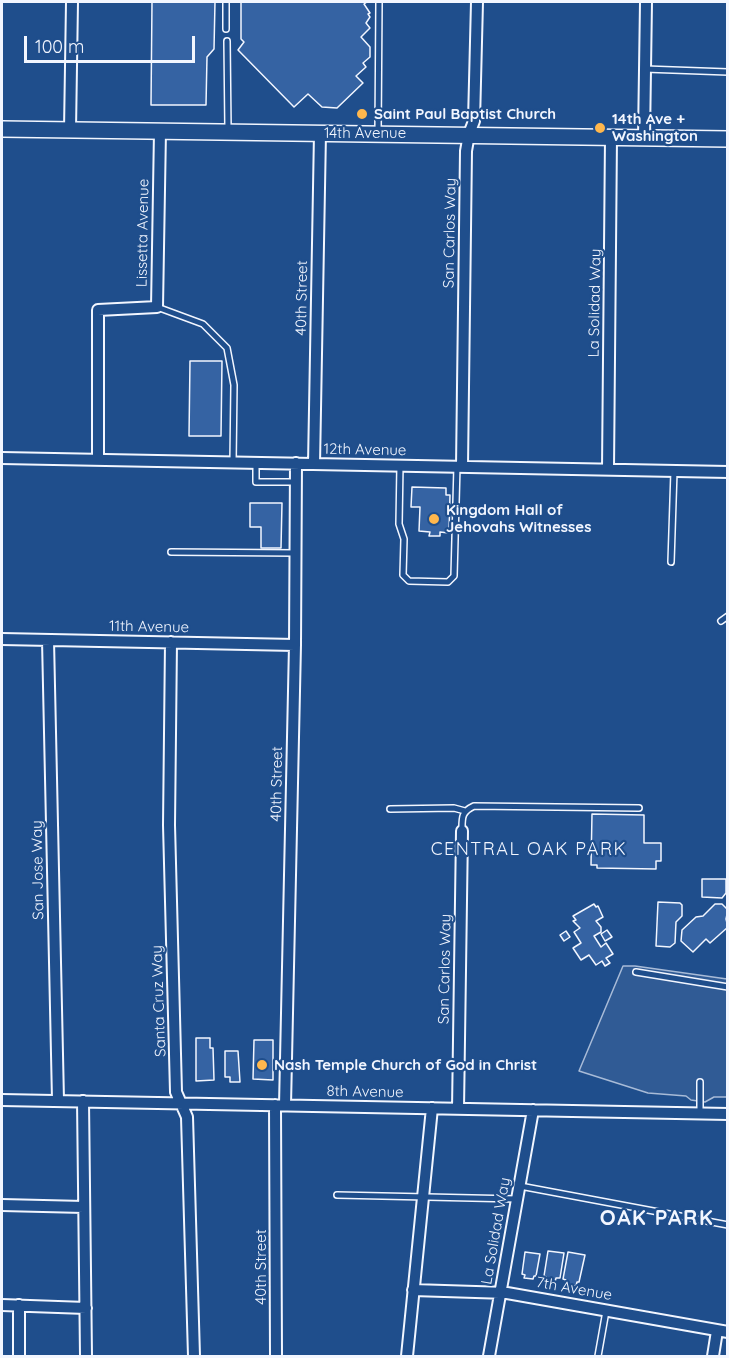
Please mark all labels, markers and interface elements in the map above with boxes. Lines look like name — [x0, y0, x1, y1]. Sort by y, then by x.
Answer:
scale bar — [27, 24, 198, 62]
text: 100 m — [35, 35, 84, 58]
place label: Saint Paul Baptist Church — [374, 105, 556, 123]
marker: Saint Paul Baptist Church — [355, 107, 369, 121]
place label: 14th Ave + Washington — [612, 110, 698, 145]
marker: 14th Ave + Washington — [593, 121, 607, 135]
street label: 14th Avenue — [324, 124, 406, 142]
street label: San Carlos Way — [440, 178, 460, 288]
street label: Lissetta Avenue — [133, 179, 153, 287]
street label: La Solidad Way — [585, 249, 605, 357]
street label: 40th Street — [292, 260, 312, 336]
street label: 12th Avenue — [323, 440, 407, 460]
place label: Kingdom Hall of Jehovahs Witnesses — [446, 501, 591, 536]
marker: Kingdom Hall of Jehovahs Witnesses — [427, 512, 441, 526]
street label: 11th Avenue — [109, 617, 189, 637]
street label: 40th Street — [267, 746, 287, 822]
street label: San Jose Way — [28, 820, 48, 920]
district label: CENTRAL OAK PARK — [431, 839, 627, 861]
street label: San Carlos Way — [435, 914, 455, 1024]
street label: Santa Cruz Way — [148, 945, 170, 1057]
place label: Nash Temple Church of God in Christ — [274, 1056, 537, 1074]
marker: Nash Temple Church of God in Christ — [255, 1058, 269, 1072]
street label: 8th Avenue — [326, 1082, 404, 1102]
street label: La Solidad Way — [478, 1176, 514, 1286]
district label: OAK PARK — [600, 1206, 714, 1232]
street label: 40th Street — [252, 1229, 270, 1305]
street label: 7th Avenue — [535, 1273, 613, 1305]

